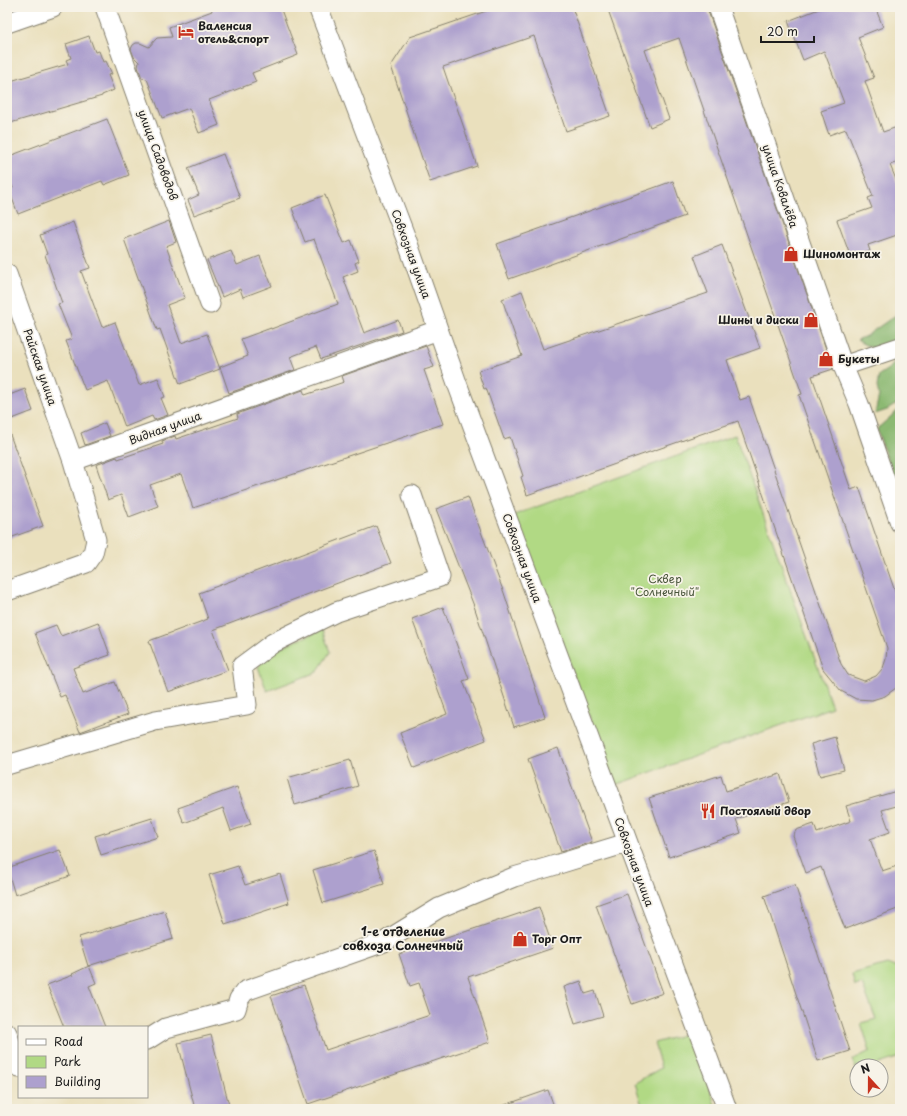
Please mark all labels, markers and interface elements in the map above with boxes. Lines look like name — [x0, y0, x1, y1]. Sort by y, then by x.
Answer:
place label: Валенсия отель&спорт — [198, 17, 269, 47]
scale bar — [761, 18, 814, 44]
text: 20 m — [767, 22, 798, 40]
hotel icon: Валенсия отель&спорт — [177, 23, 195, 41]
street label: улица Садоводов — [134, 107, 183, 203]
street label: улица Ковалёва — [758, 142, 803, 230]
street label: Совхозная улица — [387, 207, 436, 301]
shop icon: Шиномонтаж — [782, 245, 800, 263]
place label: Шиномонтаж — [803, 245, 880, 262]
place label: Шины и диски — [718, 311, 799, 328]
shop icon: Шины и диски — [802, 311, 820, 329]
street label: Райская улица — [19, 326, 62, 408]
shop icon: Букеты — [817, 350, 835, 368]
place label: Букеты — [838, 350, 879, 367]
street label: Видная улица — [126, 407, 203, 449]
street label: Совхозная улица — [498, 511, 547, 605]
park label: Сквер "Солнечный" — [631, 570, 699, 600]
restaurant icon: Постоялый двор — [699, 802, 717, 820]
place label: Постоялый двор — [720, 802, 811, 819]
street label: Совхозная улица — [610, 815, 659, 909]
district label: 1-е отделение совхоза Солнечный — [343, 922, 463, 954]
shop icon: Торг Опт — [511, 930, 529, 948]
place label: Торг Опт — [532, 930, 582, 947]
legend — [18, 1026, 148, 1098]
text: Road — [54, 1032, 83, 1050]
text: Park — [54, 1052, 81, 1070]
north arrow — [849, 1058, 889, 1098]
text: N — [858, 1059, 873, 1078]
text: Building — [54, 1072, 101, 1090]

